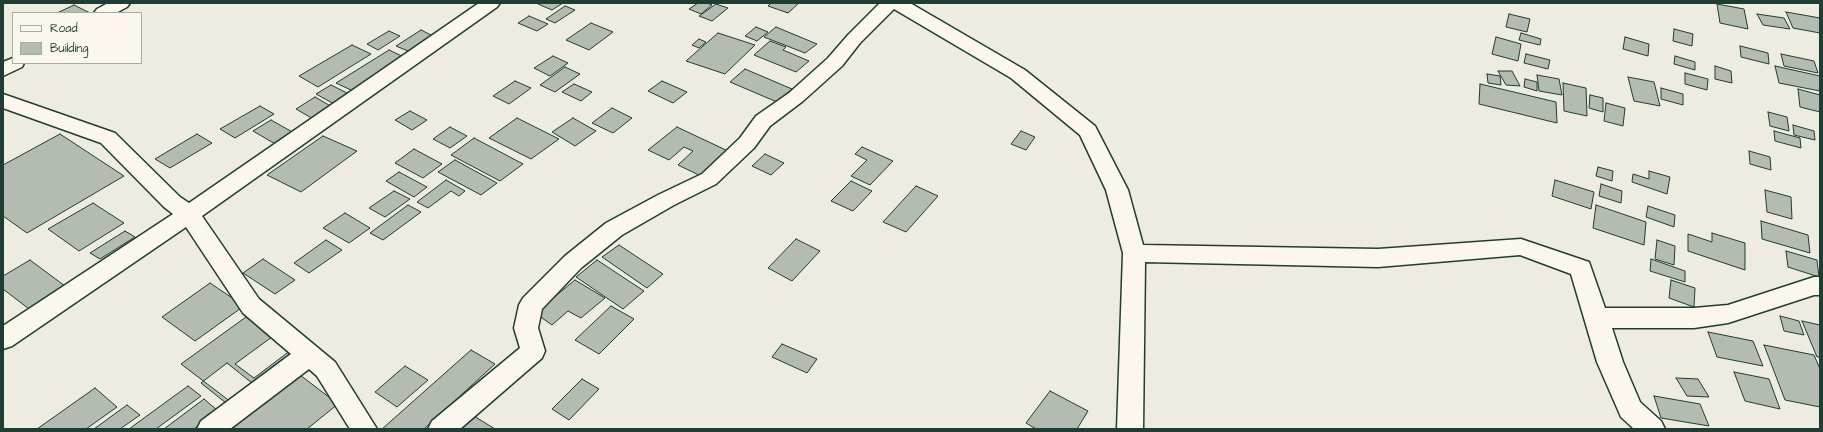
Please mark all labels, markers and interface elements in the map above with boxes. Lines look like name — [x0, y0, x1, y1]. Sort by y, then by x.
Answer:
legend — [12, 12, 142, 64]
text: Road — [50, 20, 78, 37]
text: Building — [50, 40, 88, 57]

